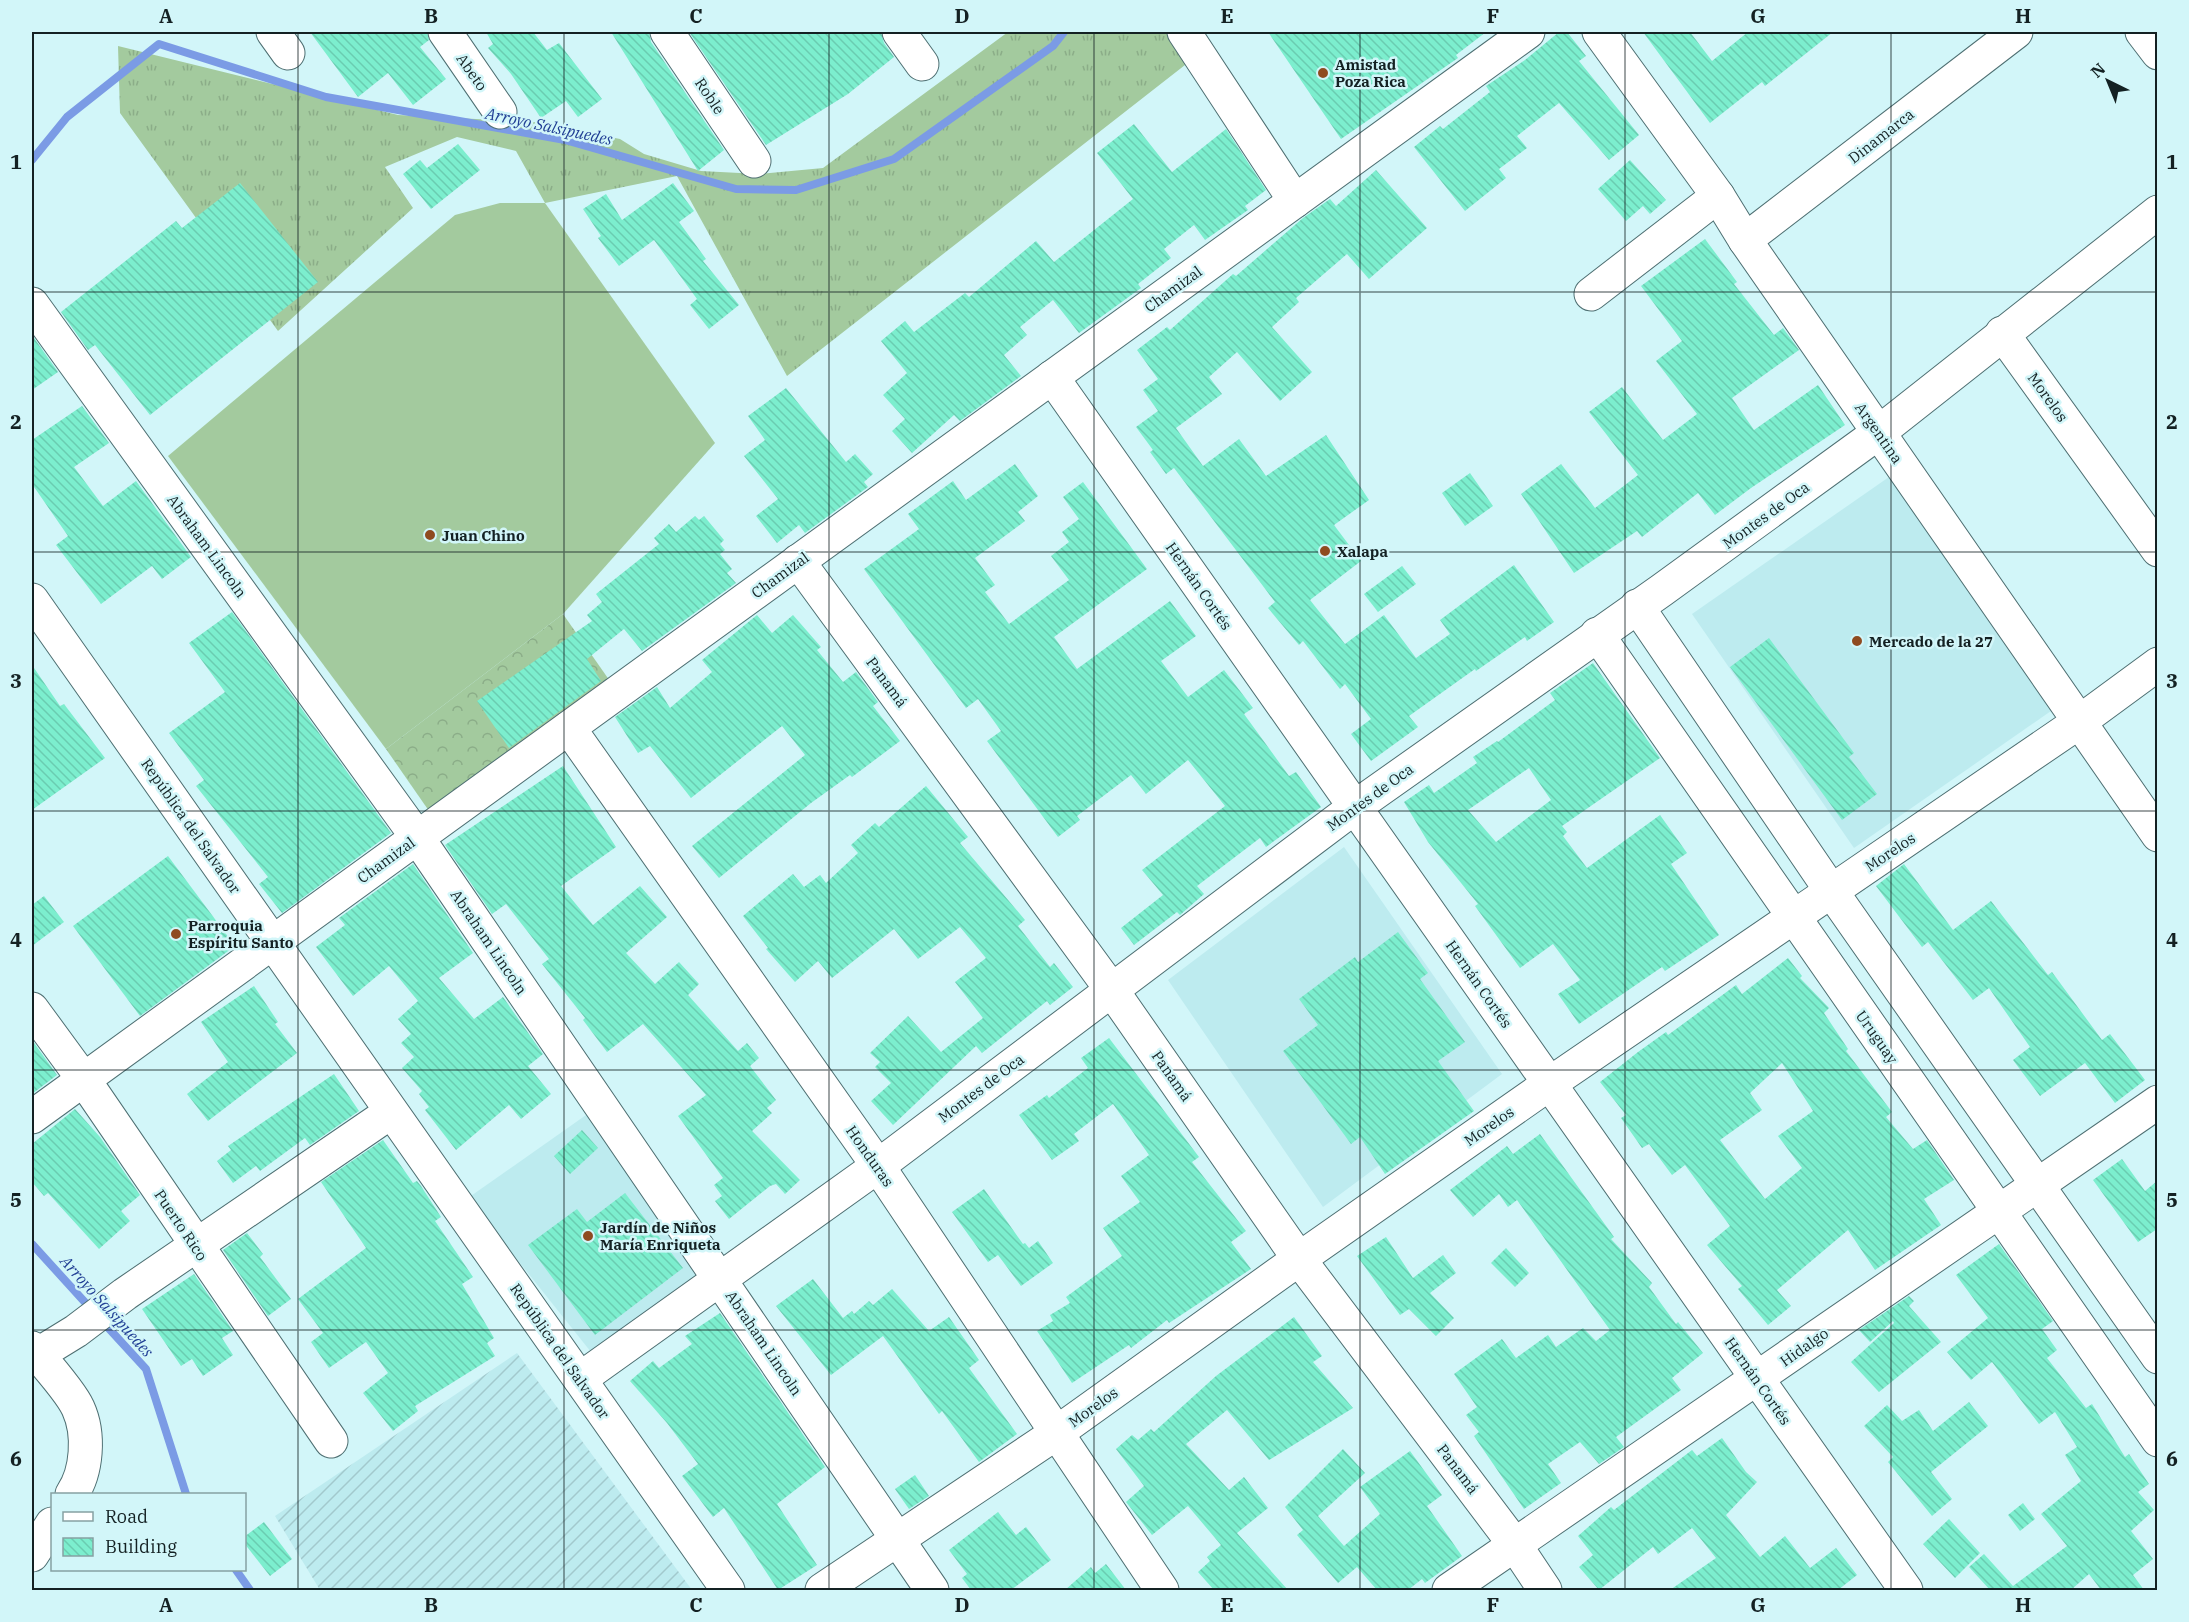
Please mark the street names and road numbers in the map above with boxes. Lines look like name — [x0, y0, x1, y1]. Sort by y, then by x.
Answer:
street label: Abeto — [452, 50, 492, 94]
street label: Roble — [691, 74, 729, 118]
street label: Dinamarca — [1844, 104, 1918, 168]
street label: Chamizal — [1140, 262, 1206, 316]
street label: Morelos — [2024, 369, 2072, 425]
street label: Argentina — [1851, 399, 1907, 467]
street label: Montes de Oca — [1719, 477, 1813, 553]
street label: Abraham Lincoln — [163, 491, 251, 602]
street label: Hernán Cortés — [1162, 538, 1236, 634]
street label: Chamizal — [747, 548, 813, 602]
street label: Panamá — [862, 653, 912, 711]
street label: República del Salvador — [137, 755, 245, 898]
street label: Montes de Oca — [1323, 759, 1417, 835]
street label: Morelos — [1861, 828, 1919, 876]
street label: Chamizal — [353, 833, 419, 887]
street label: Abraham Lincoln — [447, 886, 531, 999]
street label: Hernán Cortés — [1442, 936, 1516, 1032]
street label: Uruguay — [1852, 1007, 1902, 1067]
street label: Panamá — [1148, 1047, 1196, 1105]
street label: Montes de Oca — [934, 1050, 1028, 1126]
street label: Morelos — [1460, 1102, 1518, 1150]
street label: Honduras — [842, 1122, 898, 1190]
street label: Puerto Rico — [150, 1186, 212, 1264]
street label: República del Salvador — [506, 1280, 614, 1423]
street label: Abraham Lincoln — [722, 1287, 806, 1400]
street label: Hidalgo — [1776, 1323, 1832, 1371]
street label: Hernán Cortés — [1721, 1333, 1795, 1429]
street label: Morelos — [1065, 1383, 1121, 1431]
street label: Panamá — [1433, 1440, 1483, 1498]

